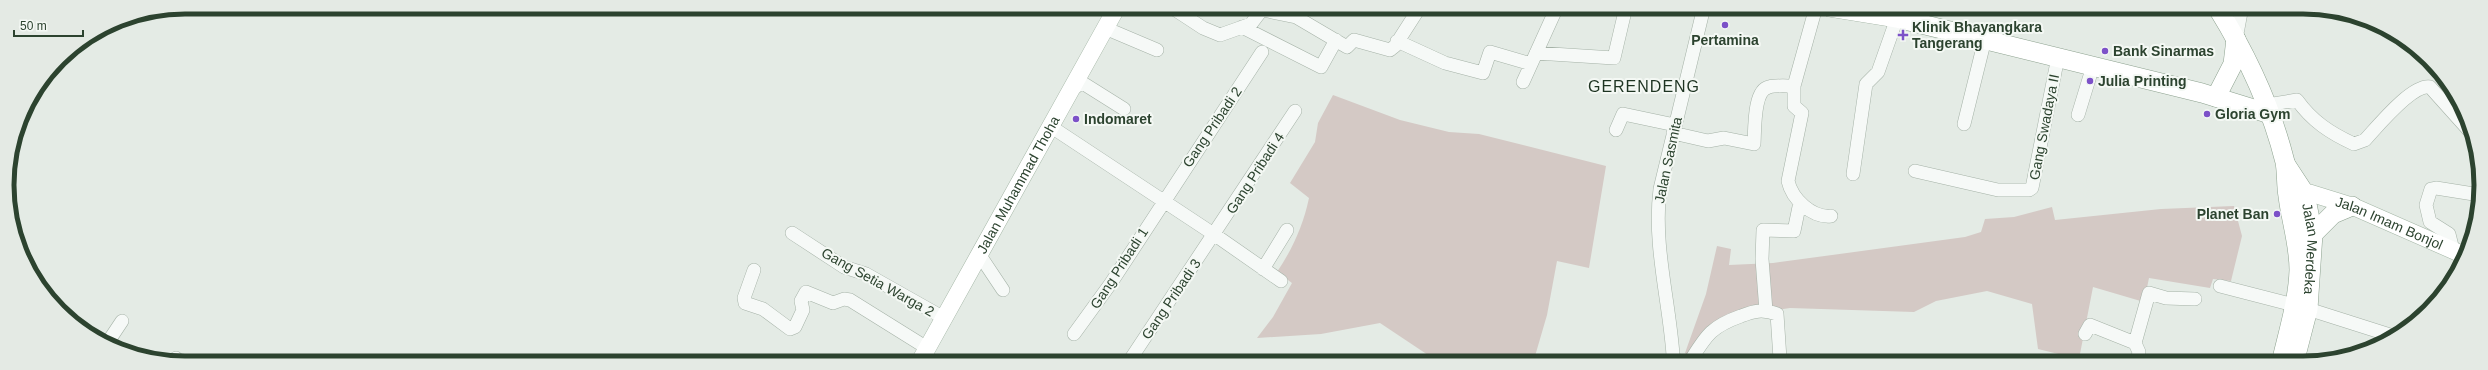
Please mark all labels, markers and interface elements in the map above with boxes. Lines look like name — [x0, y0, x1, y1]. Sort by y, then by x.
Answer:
scale bar — [14, 12, 83, 38]
text: 50 m — [20, 19, 47, 33]
place label: Klinik Bhayangkara Tangerang — [1912, 19, 2042, 51]
marker: Pertamina — [1720, 20, 1730, 30]
marker: Klinik Bhayangkara Tangerang — [1897, 29, 1909, 41]
place label: Pertamina — [1691, 32, 1759, 48]
place label: Bank Sinarmas — [2113, 43, 2214, 59]
marker: Bank Sinarmas — [2100, 46, 2110, 56]
street label: Gang Swadaya II — [2026, 73, 2062, 181]
place label: Julia Printing — [2098, 73, 2187, 89]
marker: Julia Printing — [2085, 76, 2095, 86]
district label: GERENDENG — [1588, 78, 1700, 95]
street label: Gang Pribadi 2 — [1179, 84, 1245, 170]
place label: Gloria Gym — [2215, 106, 2290, 122]
marker: Gloria Gym — [2202, 109, 2212, 119]
place label: Indomaret — [1084, 111, 1152, 127]
street label: Jalan Muhammad Thoha — [974, 113, 1063, 256]
marker: Indomaret — [1071, 114, 1081, 124]
street label: Jalan Sasmita — [1651, 115, 1685, 205]
street label: Gang Pribadi 4 — [1223, 129, 1287, 217]
street label: Jalan Imam Bonjol — [2334, 193, 2445, 253]
street label: Jalan Merdeka — [2299, 202, 2321, 295]
place label: Planet Ban — [2197, 206, 2269, 222]
marker: Planet Ban — [2272, 209, 2282, 219]
street label: Gang Pribadi 1 — [1087, 224, 1151, 312]
street label: Gang Setia Warga 2 — [819, 244, 937, 320]
street label: Gang Pribadi 3 — [1138, 256, 1204, 342]

